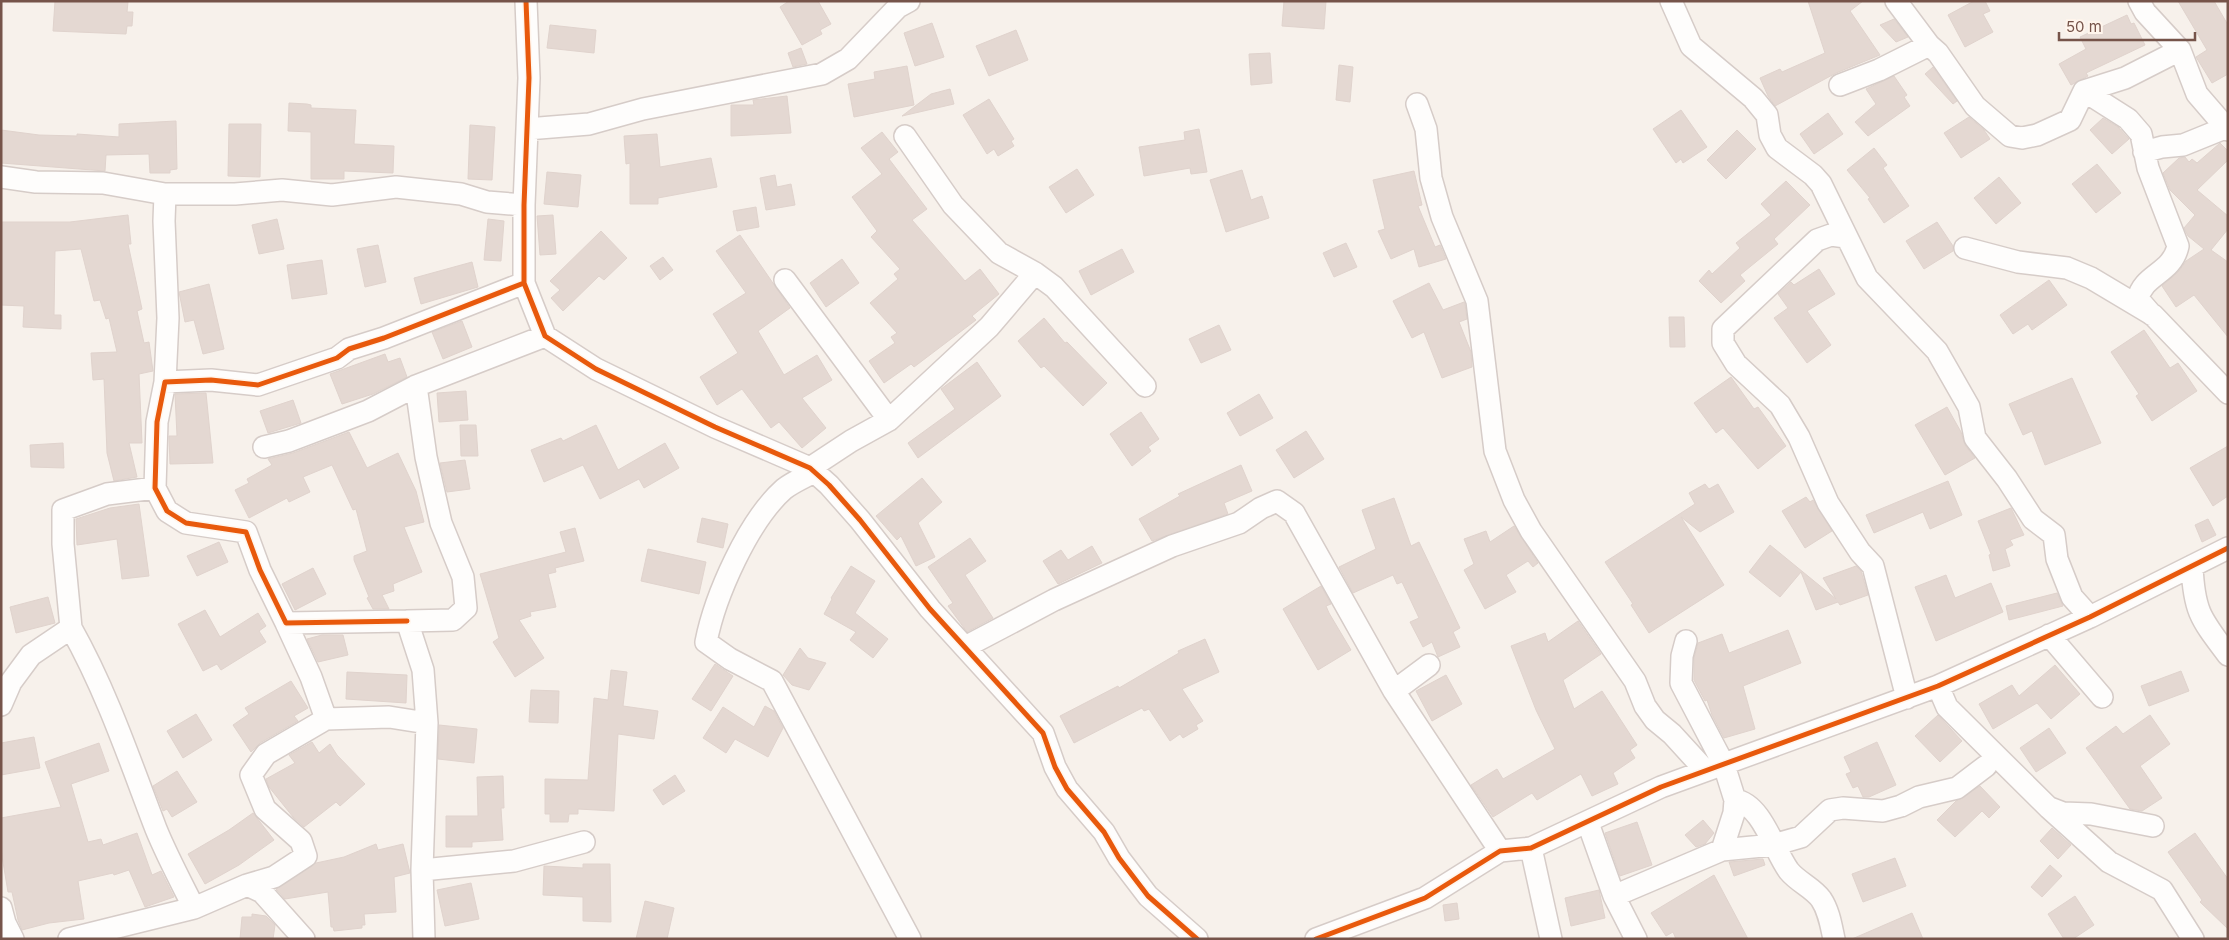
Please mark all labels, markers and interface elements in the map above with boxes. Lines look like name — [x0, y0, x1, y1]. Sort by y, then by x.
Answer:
scale bar — [2059, 10, 2195, 42]
text: 50 m — [2066, 17, 2102, 36]

